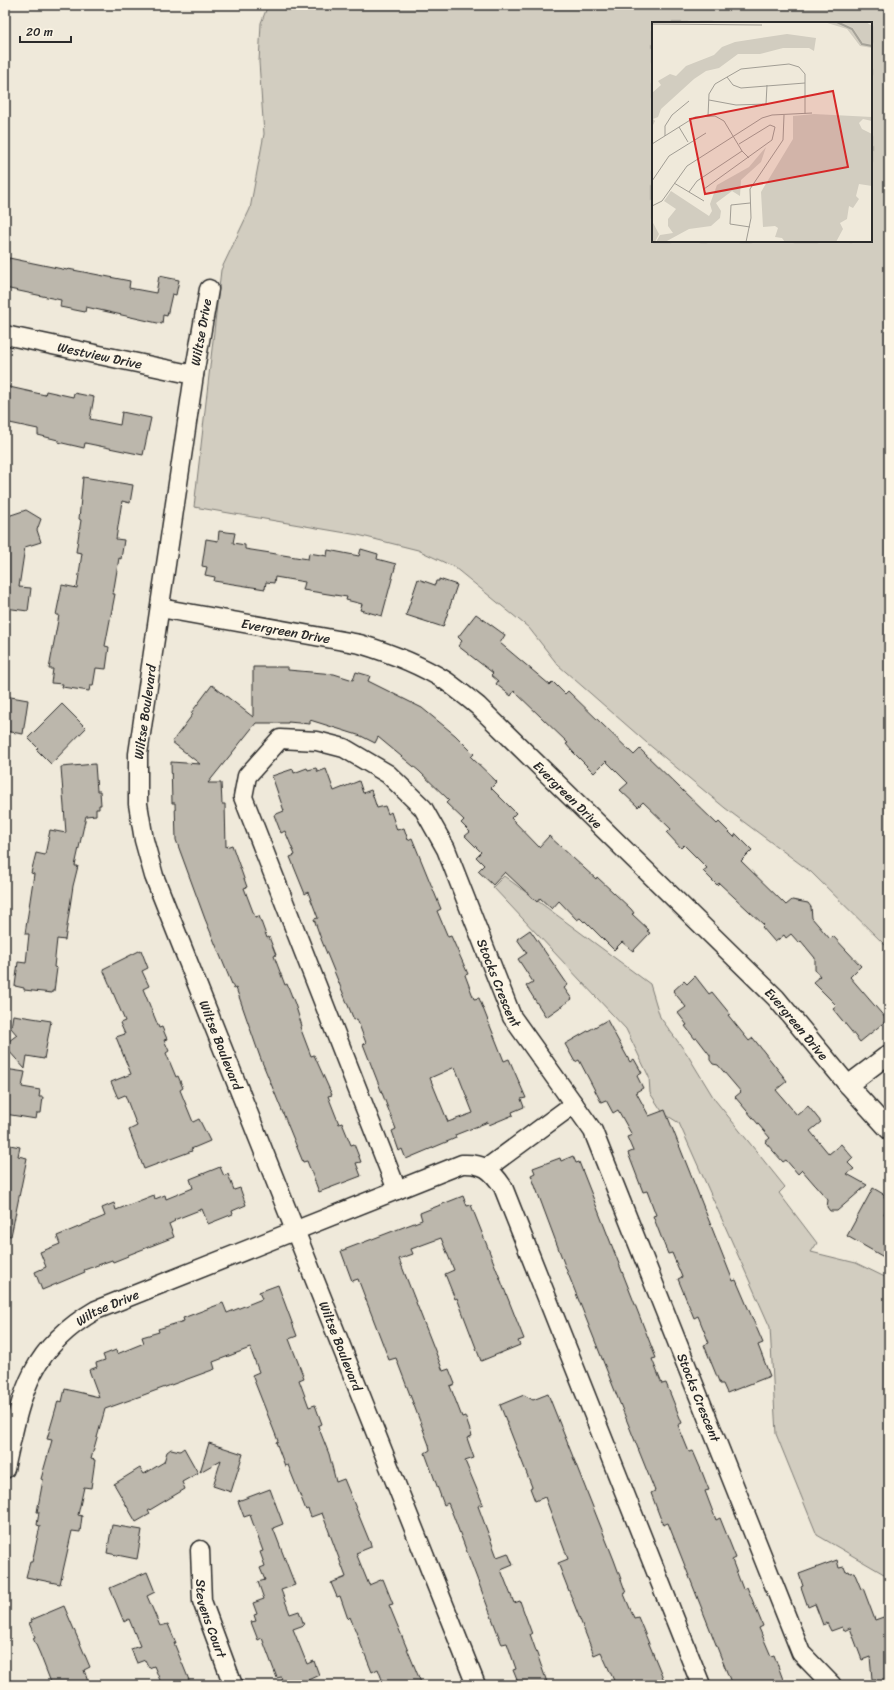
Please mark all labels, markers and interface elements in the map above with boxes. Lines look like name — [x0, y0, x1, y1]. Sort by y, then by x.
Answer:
scale bar — [20, 18, 71, 44]
text: 20 m — [26, 21, 53, 43]
inset map — [652, 22, 872, 242]
street label: Wiltse Drive — [184, 296, 218, 367]
street label: Westview Drive — [55, 335, 145, 375]
street label: Evergreen Drive — [240, 611, 333, 650]
street label: Wiltse Boulevard — [127, 662, 163, 761]
street label: Evergreen Drive — [528, 755, 609, 834]
street label: Stocks Crescent — [471, 935, 528, 1033]
street label: Evergreen Drive — [759, 981, 835, 1066]
street label: Wiltse Boulevard — [193, 996, 250, 1094]
street label: Wiltse Drive — [70, 1282, 143, 1332]
street label: Wiltse Boulevard — [313, 1297, 370, 1395]
street label: Stocks Crescent — [671, 1349, 728, 1446]
street label: Stevens Court — [190, 1579, 234, 1662]

